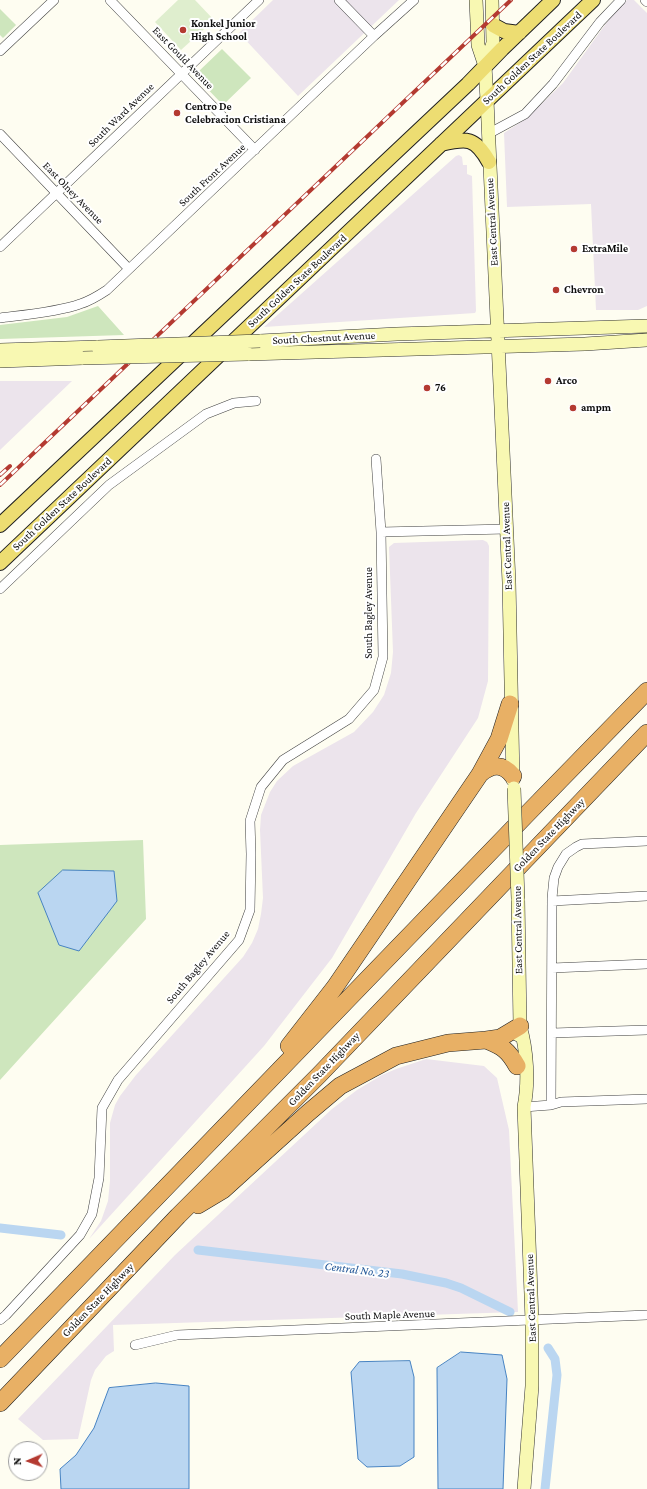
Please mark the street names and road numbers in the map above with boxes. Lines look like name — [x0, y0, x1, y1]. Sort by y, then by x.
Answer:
street label: South Golden State Boulevard — [480, 9, 584, 107]
street label: East Gould Avenue — [150, 24, 216, 92]
street label: South Ward Avenue — [85, 80, 157, 150]
street label: South Front Avenue — [176, 141, 248, 209]
street label: East Olney Avenue — [40, 159, 106, 227]
street label: East Central Avenue — [483, 178, 501, 266]
street label: South Golden State Boulevard — [245, 232, 349, 330]
street label: South Chestnut Avenue — [272, 329, 376, 347]
street label: South Golden State Boulevard — [10, 455, 114, 553]
street label: East Central Avenue — [499, 502, 515, 590]
street label: South Bagley Avenue — [362, 567, 376, 659]
street label: Golden State Highway — [510, 795, 588, 875]
street label: East Central Avenue — [511, 886, 525, 974]
street label: South Bagley Avenue — [163, 928, 233, 1006]
street label: Golden State Highway — [285, 1029, 363, 1109]
street label: East Central Avenue — [523, 1254, 539, 1342]
street label: Golden State Highway — [59, 1260, 137, 1340]
street label: South Maple Avenue — [345, 1307, 435, 1323]

